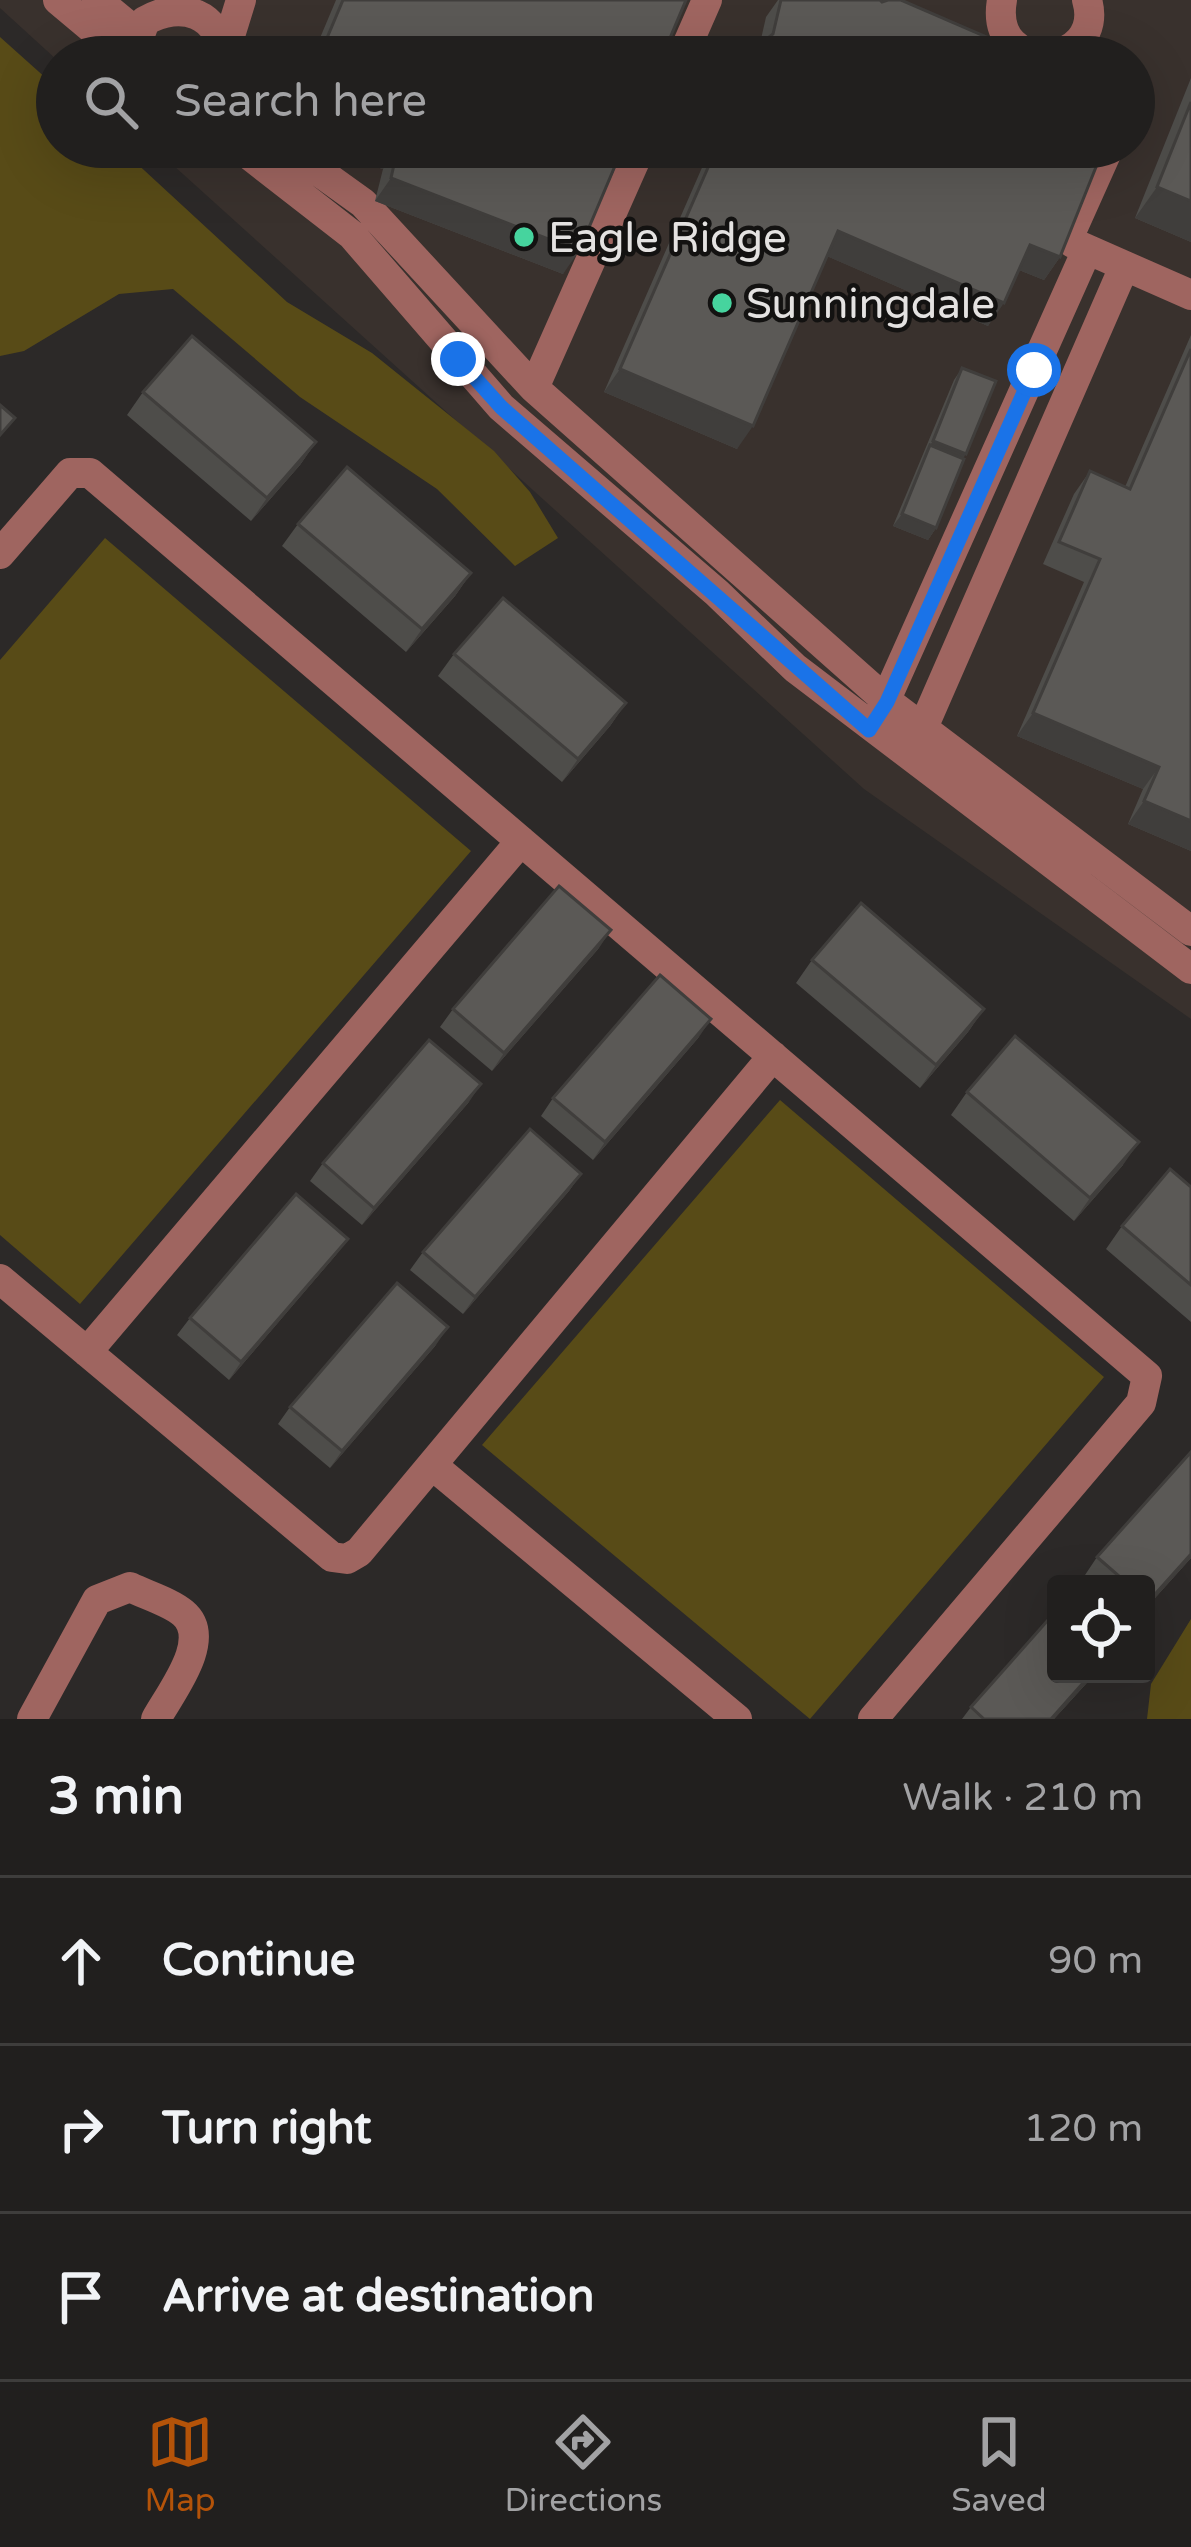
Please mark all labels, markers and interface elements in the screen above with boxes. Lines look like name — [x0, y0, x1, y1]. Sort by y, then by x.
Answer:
search box — [36, 36, 1155, 168]
icon: search — [78, 69, 144, 135]
text: Search here — [174, 75, 427, 129]
place label: Eagle Ridge — [548, 213, 787, 264]
marker: Eagle Ridge — [511, 224, 537, 250]
place label: Sunningdale — [746, 279, 995, 330]
marker: Sunningdale — [709, 290, 735, 316]
route end — [431, 332, 485, 386]
route start — [1007, 343, 1061, 397]
map controls — [1047, 1575, 1155, 1683]
button: locate — [1047, 1575, 1155, 1683]
text: 3 min — [48, 1766, 184, 1828]
text: Walk · 210 m — [902, 1774, 1143, 1821]
icon: ahead — [48, 1928, 114, 1994]
text: Continue — [162, 1934, 355, 1988]
text: 90 m — [1048, 1937, 1143, 1984]
icon: right — [48, 2096, 114, 2162]
text: Turn right — [162, 2102, 371, 2156]
text: 120 m — [1024, 2105, 1143, 2152]
icon: arrive — [48, 2264, 114, 2330]
text: Arrive at destination — [162, 2270, 594, 2324]
tab: Map — [144, 2409, 216, 2520]
tab: Directions — [504, 2409, 662, 2520]
tab: Saved — [951, 2409, 1047, 2520]

